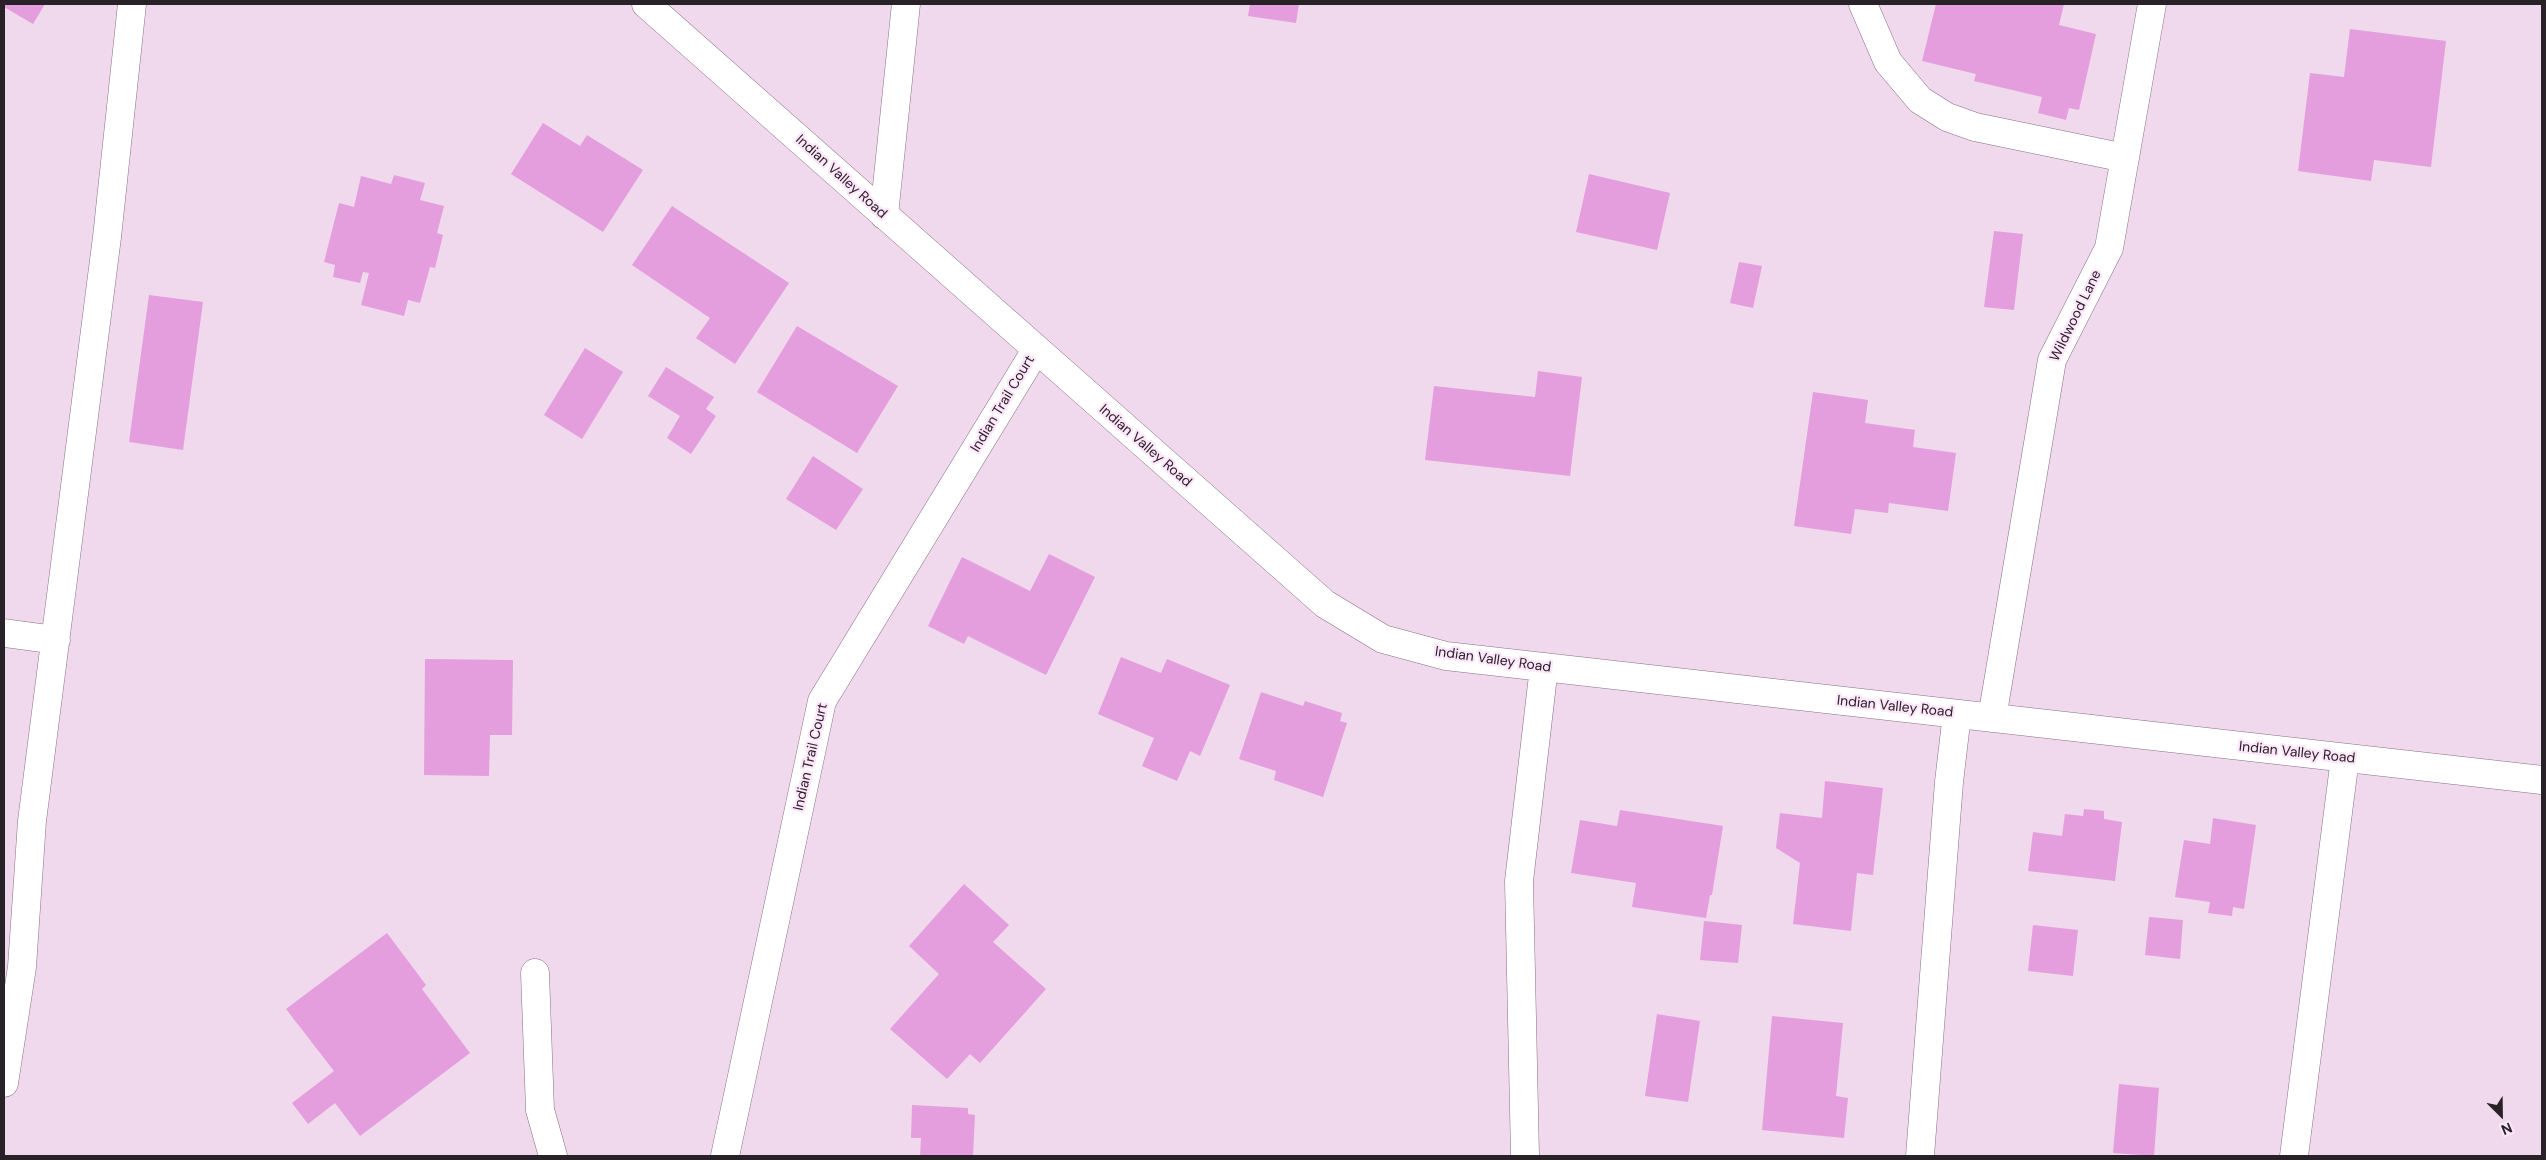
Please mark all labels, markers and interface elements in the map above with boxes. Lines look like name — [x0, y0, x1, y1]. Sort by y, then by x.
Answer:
street label: Indian Valley Road — [792, 132, 890, 222]
street label: Wildwood Lane — [2047, 268, 2105, 364]
street label: Indian Trail Court — [967, 353, 1039, 455]
street label: Indian Valley Road — [1095, 401, 1195, 491]
street label: Indian Valley Road — [1434, 644, 1552, 676]
street label: Indian Valley Road — [1836, 693, 1954, 721]
street label: Indian Trail Court — [790, 702, 832, 812]
street label: Indian Valley Road — [2238, 739, 2356, 767]
north arrow — [2476, 1090, 2526, 1140]
text: N — [2499, 1119, 2515, 1139]

